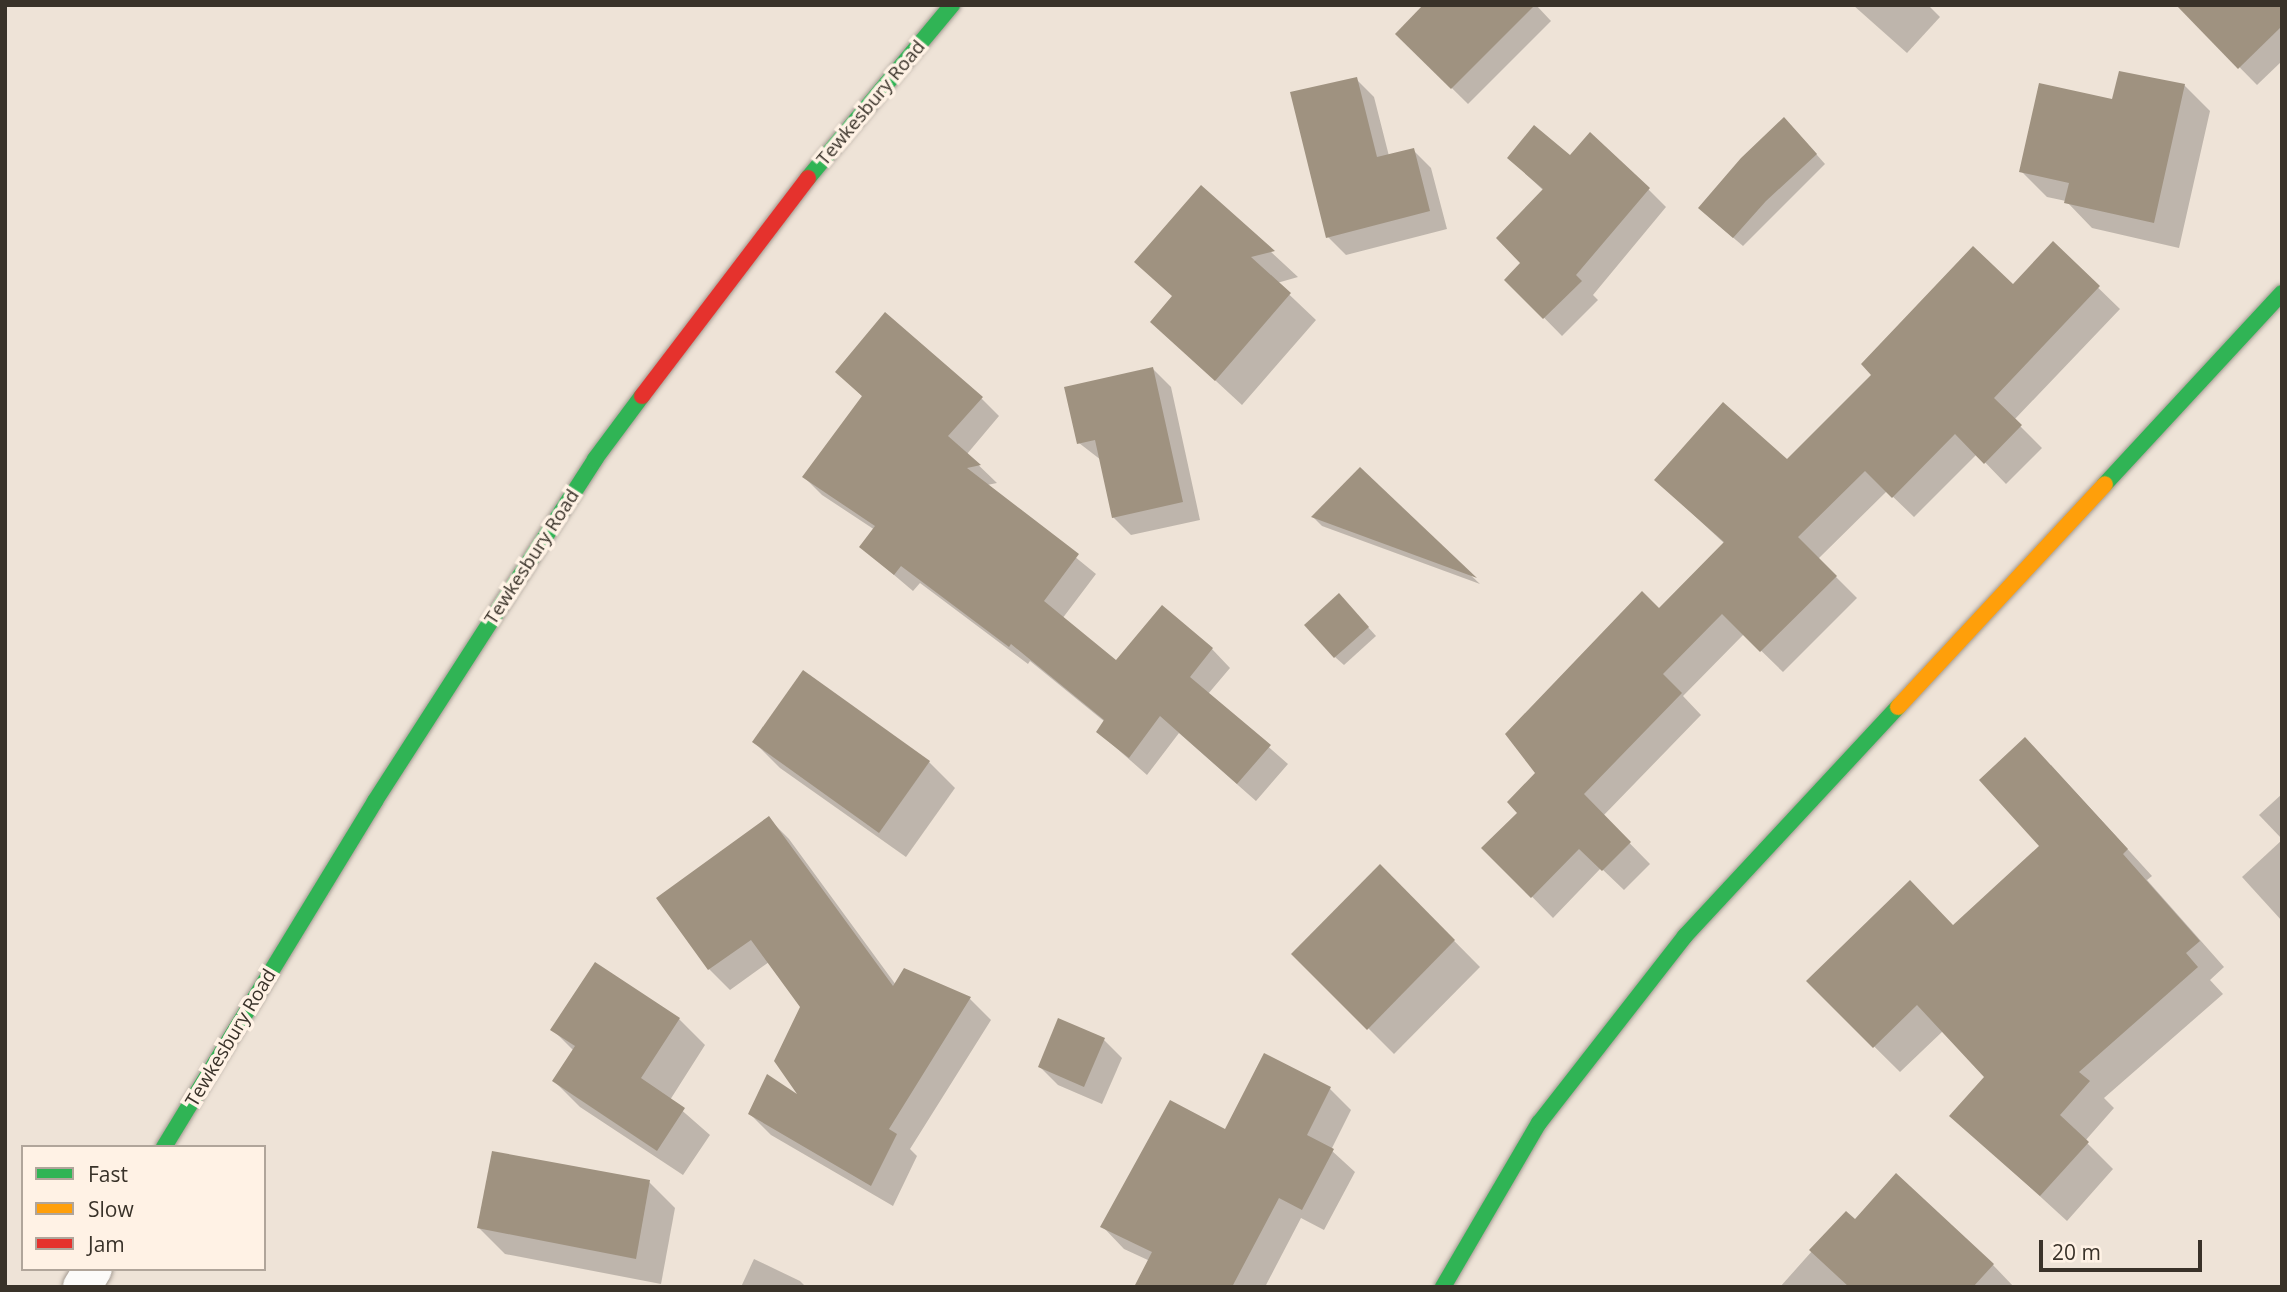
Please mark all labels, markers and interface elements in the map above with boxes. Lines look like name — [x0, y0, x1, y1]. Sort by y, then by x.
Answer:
street label: Tewkesbury Road — [812, 36, 930, 170]
street label: Tewkesbury Road — [480, 485, 584, 629]
street label: Tewkesbury Road — [181, 965, 281, 1111]
legend — [21, 1145, 266, 1271]
text: Fast — [88, 1160, 128, 1188]
text: Slow — [88, 1195, 134, 1223]
scale bar — [2042, 1226, 2205, 1270]
text: Jam — [88, 1230, 125, 1258]
text: 20 m — [2052, 1238, 2101, 1266]

